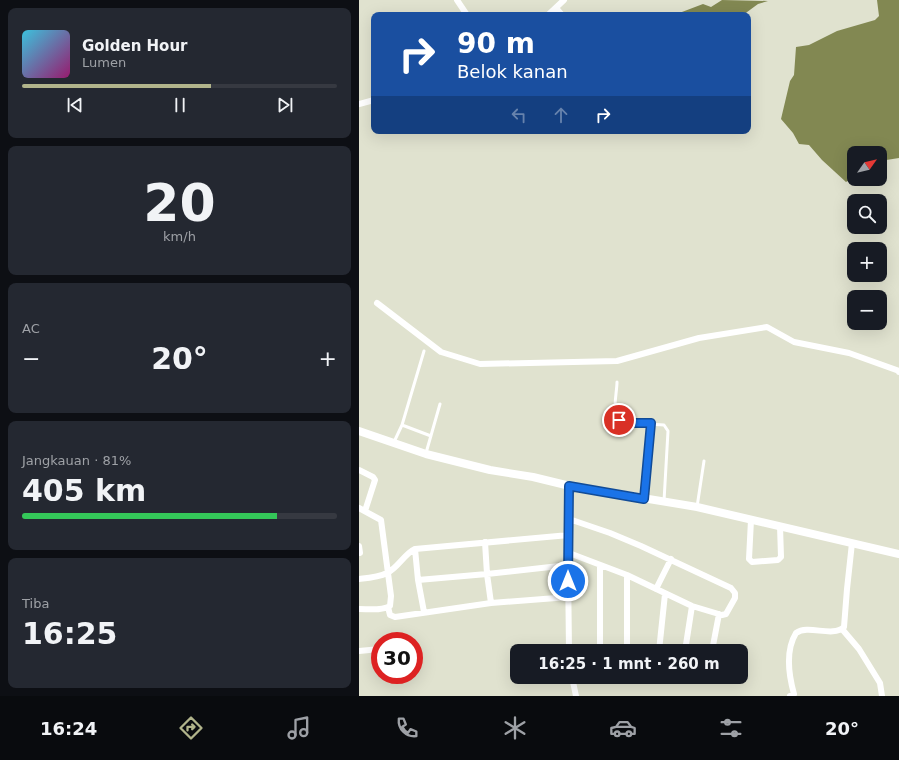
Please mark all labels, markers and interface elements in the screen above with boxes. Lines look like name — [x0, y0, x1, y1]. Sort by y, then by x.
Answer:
text: 90 m — [457, 27, 535, 60]
icon: right — [391, 28, 443, 80]
text: Golden Hour — [82, 37, 188, 55]
text: Lumen — [82, 55, 126, 70]
text: Belok kanan — [457, 61, 568, 82]
icon: previous — [64, 94, 86, 116]
icon: pause — [169, 94, 191, 116]
icon: next — [274, 94, 296, 116]
icon: left — [508, 104, 530, 126]
icon: ahead — [550, 104, 572, 126]
icon: right — [592, 104, 614, 126]
north arrow — [847, 146, 887, 186]
map controls — [847, 146, 887, 330]
text: 20 — [143, 173, 216, 233]
button: search — [847, 194, 887, 234]
text: km/h — [163, 229, 196, 244]
button: + — [847, 242, 887, 282]
button: − — [847, 290, 887, 330]
text: AC — [22, 321, 40, 336]
text: 20° — [151, 341, 208, 376]
text: − — [22, 346, 40, 371]
text: + — [319, 346, 337, 371]
pin — [602, 403, 636, 437]
icon: arrive — [608, 409, 630, 431]
text: Jangkauan · 81% — [22, 453, 131, 468]
text: 405 km — [22, 473, 146, 508]
position arrow — [547, 560, 589, 602]
text: Tiba — [22, 596, 49, 611]
text: 16:25 — [22, 616, 118, 651]
speed limit sign: 30 — [371, 632, 423, 684]
text: 16:25 · 1 mnt · 260 m — [538, 655, 720, 673]
icon: directions — [177, 714, 205, 742]
icon: music — [285, 714, 313, 742]
icon: phone — [393, 714, 421, 742]
icon: climate — [501, 714, 529, 742]
icon: car — [609, 714, 637, 742]
icon: filters — [717, 714, 745, 742]
text: 16:24 — [40, 718, 97, 739]
text: 20° — [825, 718, 859, 739]

